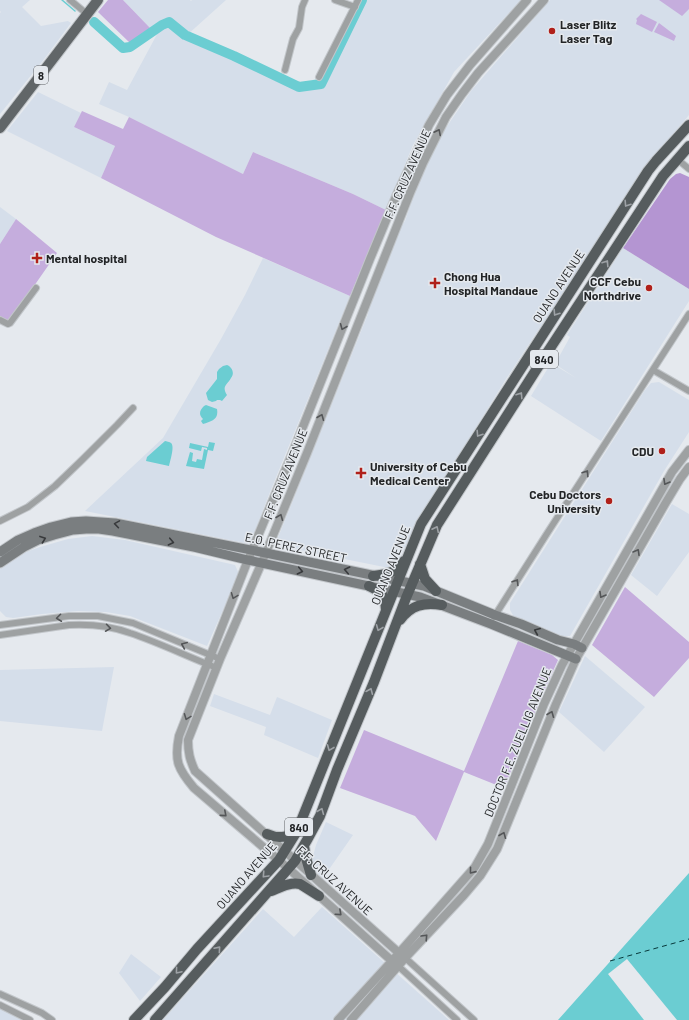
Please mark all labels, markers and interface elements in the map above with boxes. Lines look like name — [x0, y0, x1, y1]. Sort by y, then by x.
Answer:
place label: Laser Blitz Laser Tag — [560, 17, 617, 45]
marker: Laser Blitz Laser Tag — [547, 26, 557, 36]
road number: 8 — [34, 66, 48, 84]
street label: F.F. CRUZ AVENUE — [381, 127, 433, 221]
one-way arrow — [434, 129, 441, 136]
one-way arrow — [624, 200, 632, 207]
street label: OUANO AVENUE — [529, 247, 587, 325]
place label: Mental hospital — [46, 251, 127, 265]
marker: Mental hospital — [31, 252, 43, 264]
one-way arrow — [601, 260, 609, 267]
place label: Chong Hua Hospital Mandaue — [444, 269, 538, 297]
place label: CCF Cebu Northdrive — [584, 274, 641, 302]
marker: Chong Hua Hospital Mandaue — [429, 277, 441, 289]
marker: CCF Cebu Northdrive — [644, 283, 654, 293]
one-way arrow — [554, 309, 561, 316]
one-way arrow — [339, 324, 347, 331]
road number: 840 — [530, 350, 558, 368]
one-way arrow — [515, 392, 523, 399]
one-way arrow — [316, 413, 324, 420]
street label: F.F. CRUZ AVENUE — [260, 427, 310, 521]
one-way arrow — [476, 430, 484, 437]
place label: CDU — [632, 444, 654, 458]
marker: CDU — [657, 446, 667, 456]
place label: University of Cebu Medical Center — [370, 459, 467, 487]
marker: University of Cebu Medical Center — [355, 467, 367, 479]
one-way arrow — [581, 470, 589, 477]
one-way arrow — [663, 478, 670, 485]
place label: Cebu Doctors University — [529, 487, 601, 515]
marker: Cebu Doctors University — [604, 496, 614, 506]
one-way arrow — [276, 513, 284, 520]
one-way arrow — [114, 520, 121, 529]
street label: OUANO AVENUE — [368, 523, 412, 607]
one-way arrow — [431, 525, 438, 533]
street label: E.O. PEREZ STREET — [244, 529, 348, 565]
one-way arrow — [40, 535, 47, 543]
one-way arrow — [168, 538, 174, 546]
one-way arrow — [632, 549, 639, 556]
one-way arrow — [297, 566, 303, 574]
one-way arrow — [343, 567, 350, 575]
one-way arrow — [511, 579, 518, 586]
one-way arrow — [599, 590, 606, 598]
one-way arrow — [230, 593, 238, 600]
one-way arrow — [56, 613, 62, 622]
one-way arrow — [105, 623, 111, 632]
one-way arrow — [376, 624, 384, 631]
one-way arrow — [534, 628, 541, 636]
one-way arrow — [180, 641, 187, 649]
street label: DOCTOR F.E. ZUELLIG AVENUE — [481, 665, 553, 819]
one-way arrow — [365, 687, 373, 695]
one-way arrow — [547, 711, 555, 718]
one-way arrow — [183, 714, 191, 721]
one-way arrow — [327, 744, 335, 751]
one-way arrow — [317, 808, 325, 815]
one-way arrow — [219, 809, 226, 816]
road number: 840 — [285, 818, 313, 836]
one-way arrow — [498, 831, 506, 839]
street label: OUANO AVENUE — [213, 839, 279, 911]
street label: F.F. CRUZ AVENUE — [294, 843, 376, 917]
one-way arrow — [469, 866, 476, 873]
one-way arrow — [263, 870, 270, 878]
one-way arrow — [334, 909, 342, 916]
one-way arrow — [420, 935, 427, 942]
one-way arrow — [214, 946, 221, 954]
one-way arrow — [176, 967, 183, 974]

